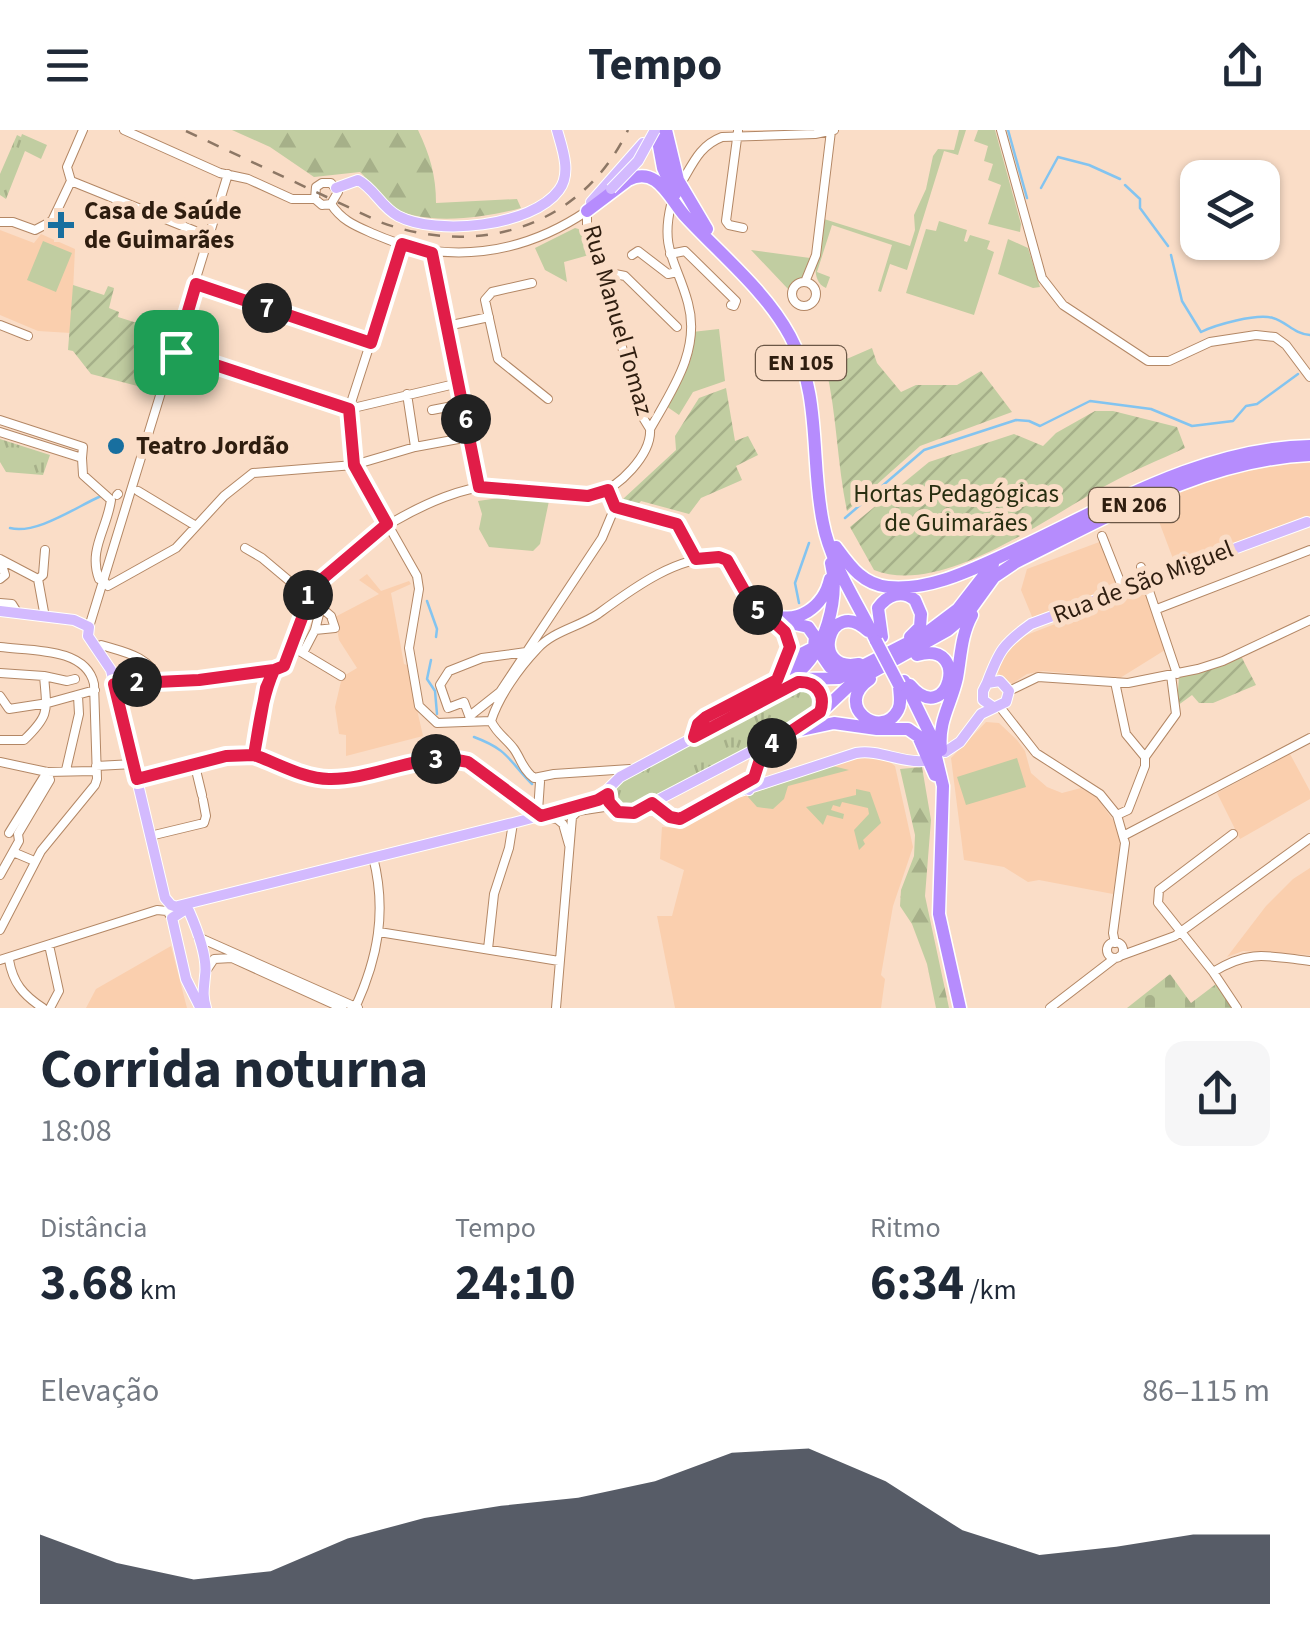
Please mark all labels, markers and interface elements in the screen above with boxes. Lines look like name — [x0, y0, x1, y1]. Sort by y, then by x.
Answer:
text: Tempo — [588, 33, 722, 97]
icon: menu — [40, 38, 95, 93]
icon: share — [1215, 38, 1270, 93]
map controls — [1180, 160, 1280, 260]
button: layers — [1180, 160, 1280, 260]
place label: Casa de Saúde de Guimarães — [84, 193, 242, 258]
marker: Casa de Saúde de Guimarães — [48, 212, 74, 238]
street label: Rua Manuel Tomaz — [574, 221, 662, 419]
pin: 7 — [242, 283, 292, 333]
text: 7 — [260, 288, 274, 328]
pin — [134, 310, 219, 395]
icon: arrive — [149, 325, 204, 380]
road number: EN 105 — [756, 346, 846, 380]
pin: 6 — [441, 394, 491, 444]
text: 6 — [459, 399, 473, 439]
place label: Teatro Jordão — [136, 428, 289, 464]
marker: Teatro Jordão — [105, 435, 127, 457]
park label: Hortas Pedagógicas de Guimarães — [853, 476, 1059, 541]
road number: EN 206 — [1089, 488, 1179, 522]
street label: Rua de São Miguel — [1048, 531, 1238, 633]
pin: 1 — [283, 570, 333, 620]
text: 1 — [301, 575, 315, 615]
pin: 5 — [733, 585, 783, 635]
text: 5 — [751, 590, 765, 630]
pin: 2 — [112, 657, 162, 707]
text: 2 — [130, 662, 144, 702]
pin: 4 — [747, 718, 797, 768]
text: 4 — [765, 723, 779, 763]
pin: 3 — [411, 734, 461, 784]
text: 3 — [429, 739, 443, 779]
text: Corrida noturna — [40, 1031, 428, 1109]
button: share — [1165, 1041, 1270, 1146]
text: 18:08 — [40, 1108, 112, 1154]
text: Distância — [40, 1208, 147, 1248]
text: Tempo — [455, 1208, 536, 1248]
text: Ritmo — [870, 1208, 941, 1248]
text: 3.68 — [40, 1248, 134, 1319]
text: 24:10 — [455, 1248, 576, 1319]
text: 6:34 — [870, 1248, 964, 1319]
text: km — [134, 1270, 177, 1310]
text: /km — [964, 1270, 1017, 1310]
text: Elevação — [40, 1368, 159, 1414]
text: 86–115 m — [1142, 1368, 1270, 1414]

